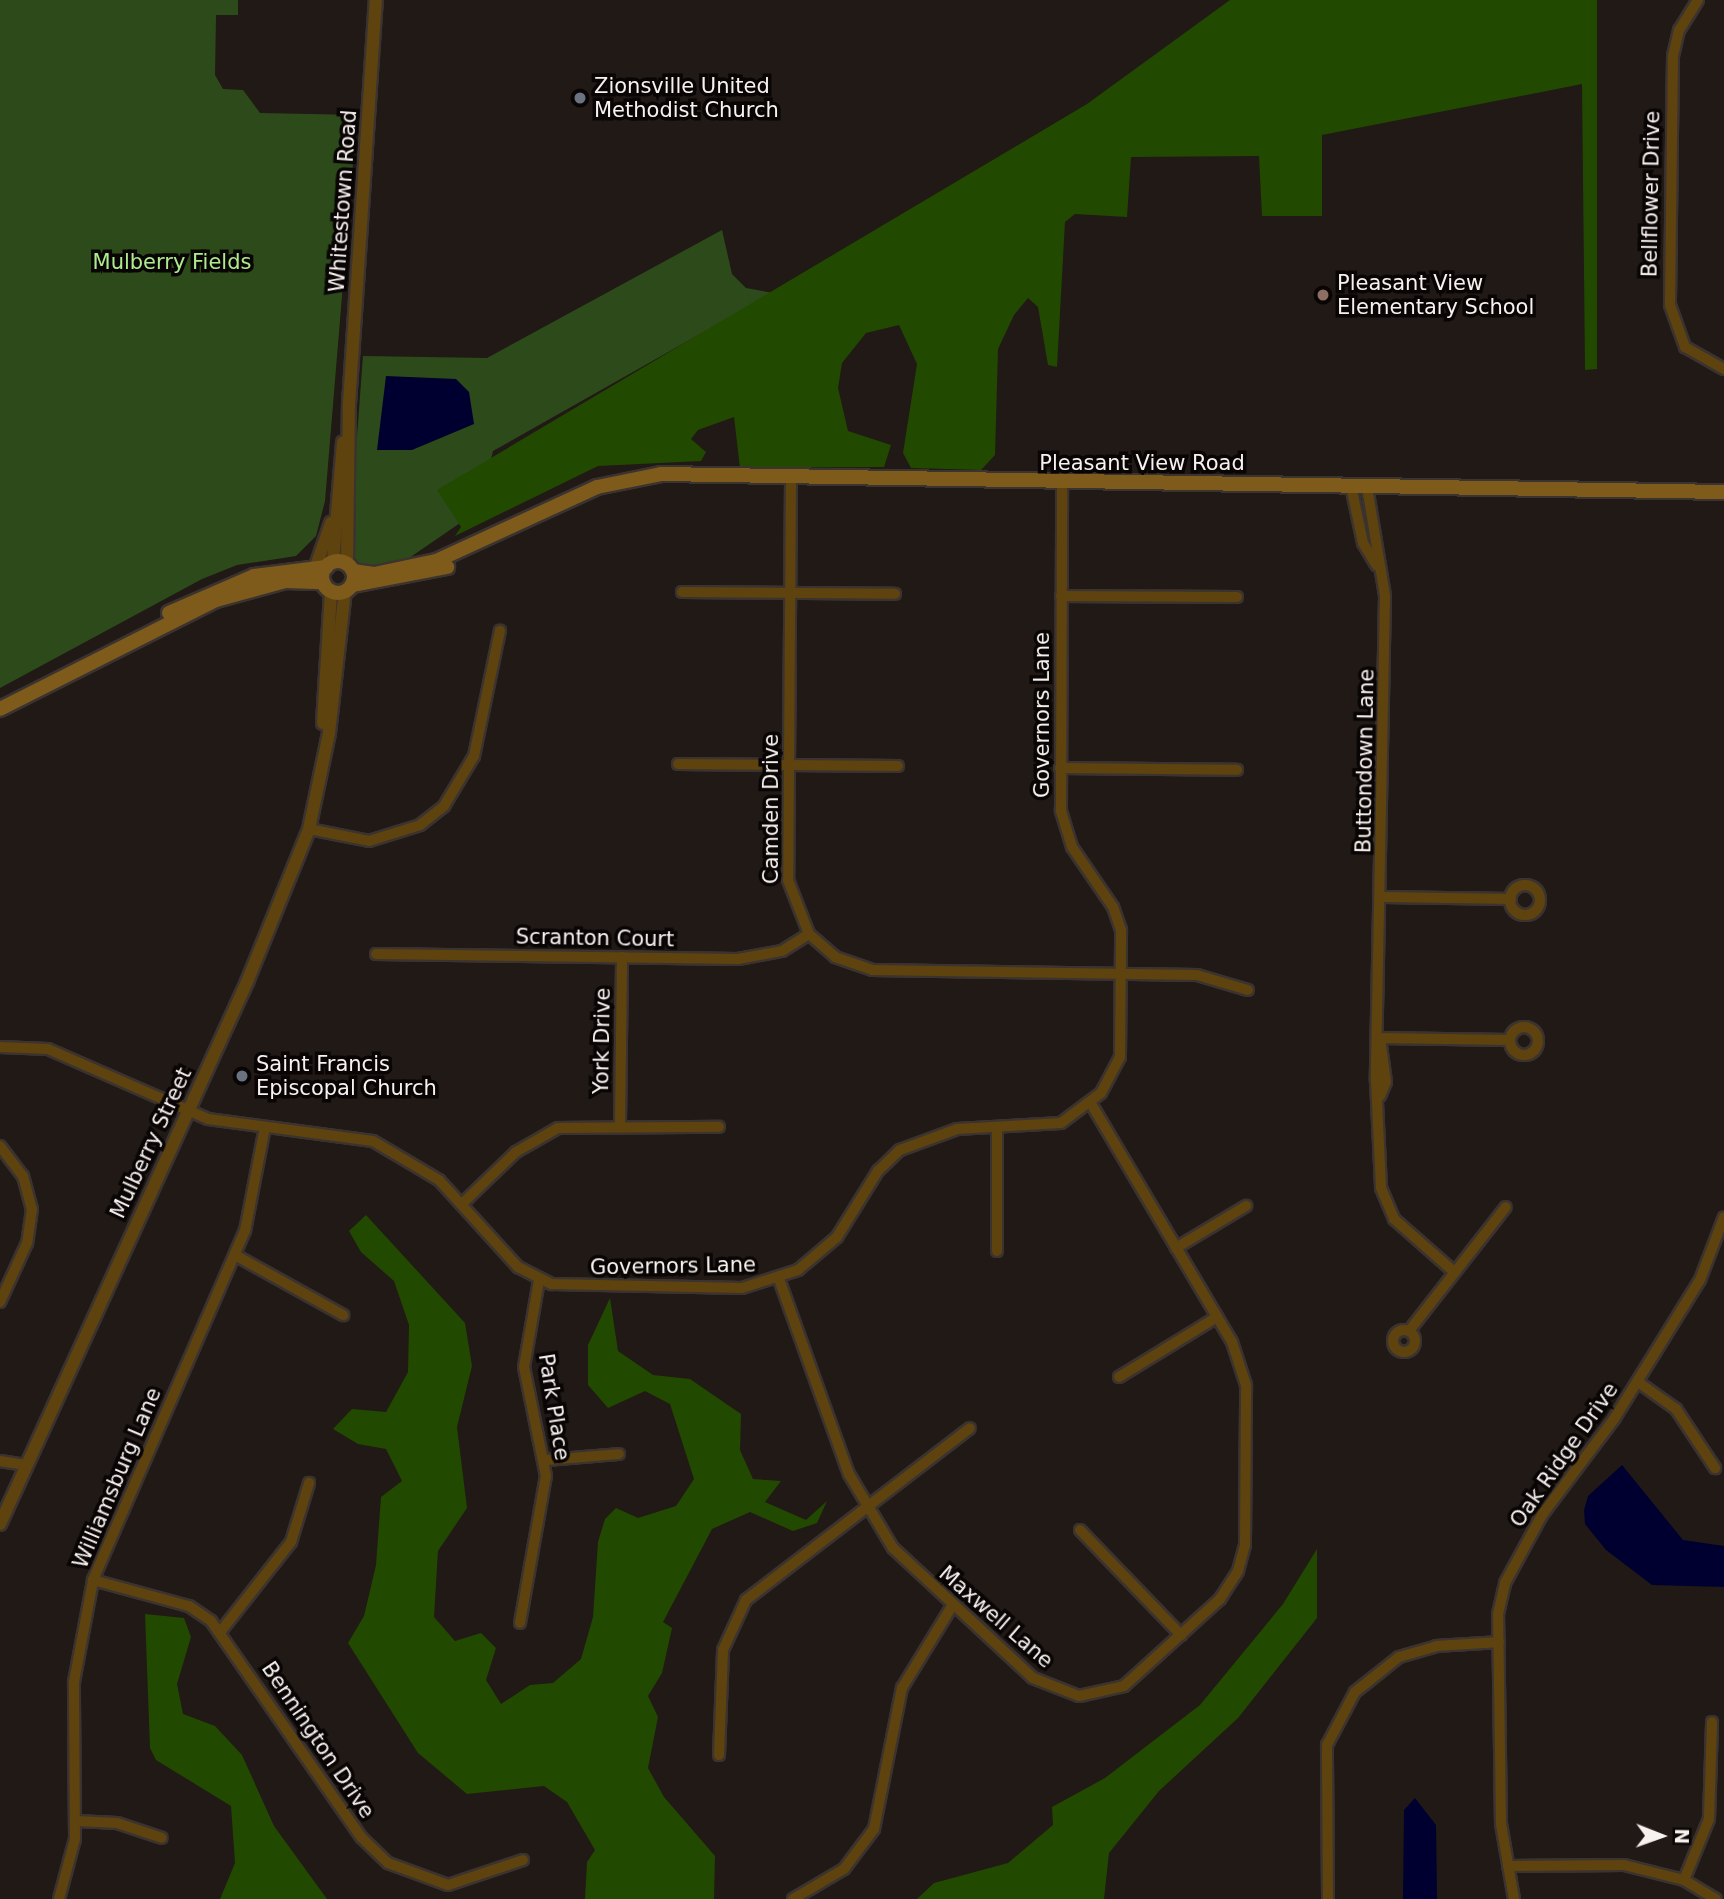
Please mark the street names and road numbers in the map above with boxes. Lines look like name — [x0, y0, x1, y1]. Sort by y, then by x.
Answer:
street label: Whitestown Road — [324, 109, 362, 293]
street label: Bellflower Drive — [1637, 111, 1665, 277]
street label: Pleasant View Road — [1039, 450, 1245, 476]
street label: Governors Lane — [1029, 632, 1055, 798]
street label: Buttondown Lane — [1351, 669, 1379, 853]
street label: Camden Drive — [758, 734, 784, 884]
street label: Scranton Court — [516, 924, 674, 952]
street label: York Drive — [588, 988, 616, 1094]
street label: Mulberry Street — [105, 1064, 197, 1222]
street label: Governors Lane — [590, 1252, 756, 1280]
street label: Park Place — [533, 1352, 575, 1462]
street label: Oak Ridge Drive — [1505, 1378, 1623, 1532]
street label: Williamsburg Lane — [68, 1384, 166, 1572]
street label: Maxwell Lane — [934, 1561, 1058, 1673]
street label: Bennington Drive — [256, 1657, 380, 1823]

